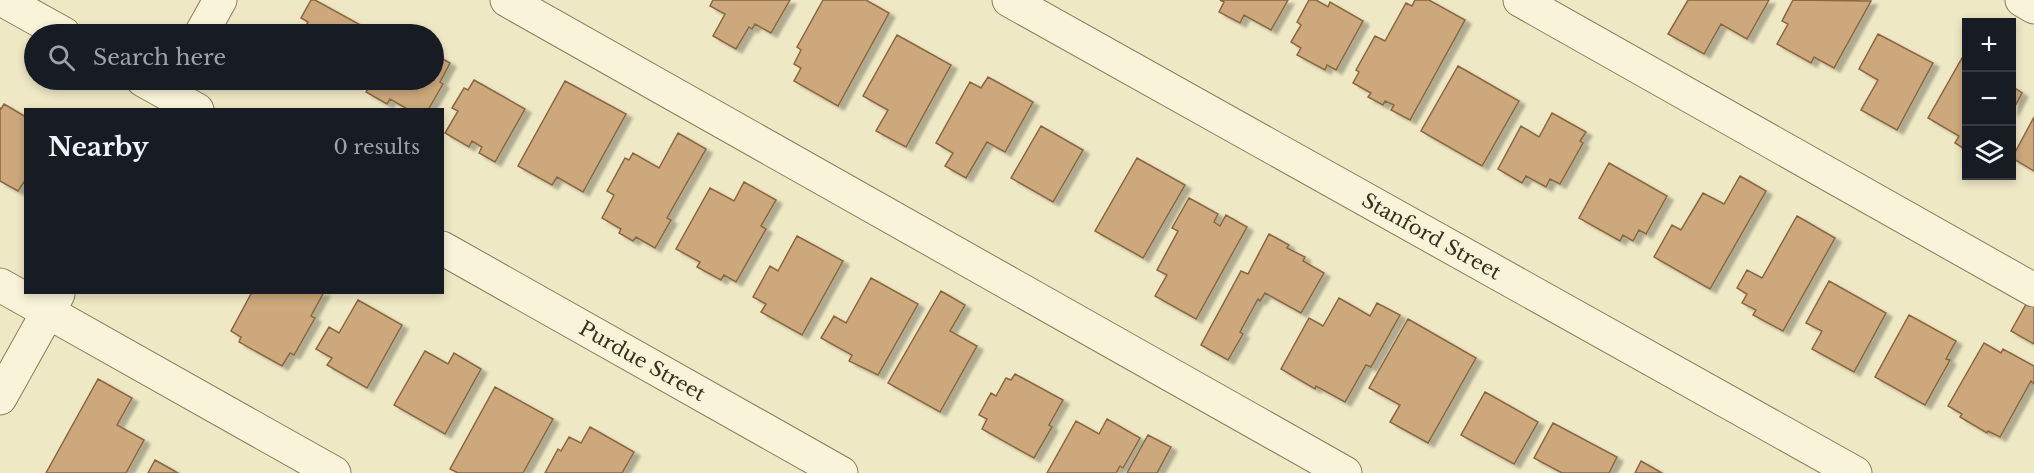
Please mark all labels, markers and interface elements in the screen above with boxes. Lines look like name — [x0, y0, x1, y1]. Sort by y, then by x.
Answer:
map controls — [1962, 18, 2016, 180]
button: + — [1962, 18, 2016, 72]
search box — [24, 24, 444, 90]
icon: search — [45, 41, 78, 74]
text: Search here — [93, 44, 226, 71]
button: − — [1962, 72, 2016, 126]
button: layers — [1962, 126, 2016, 180]
text: Nearby — [48, 131, 149, 163]
text: 0 results — [334, 135, 420, 159]
street label: Stanford Street — [1358, 188, 1505, 285]
street label: Purdue Street — [575, 316, 710, 406]

